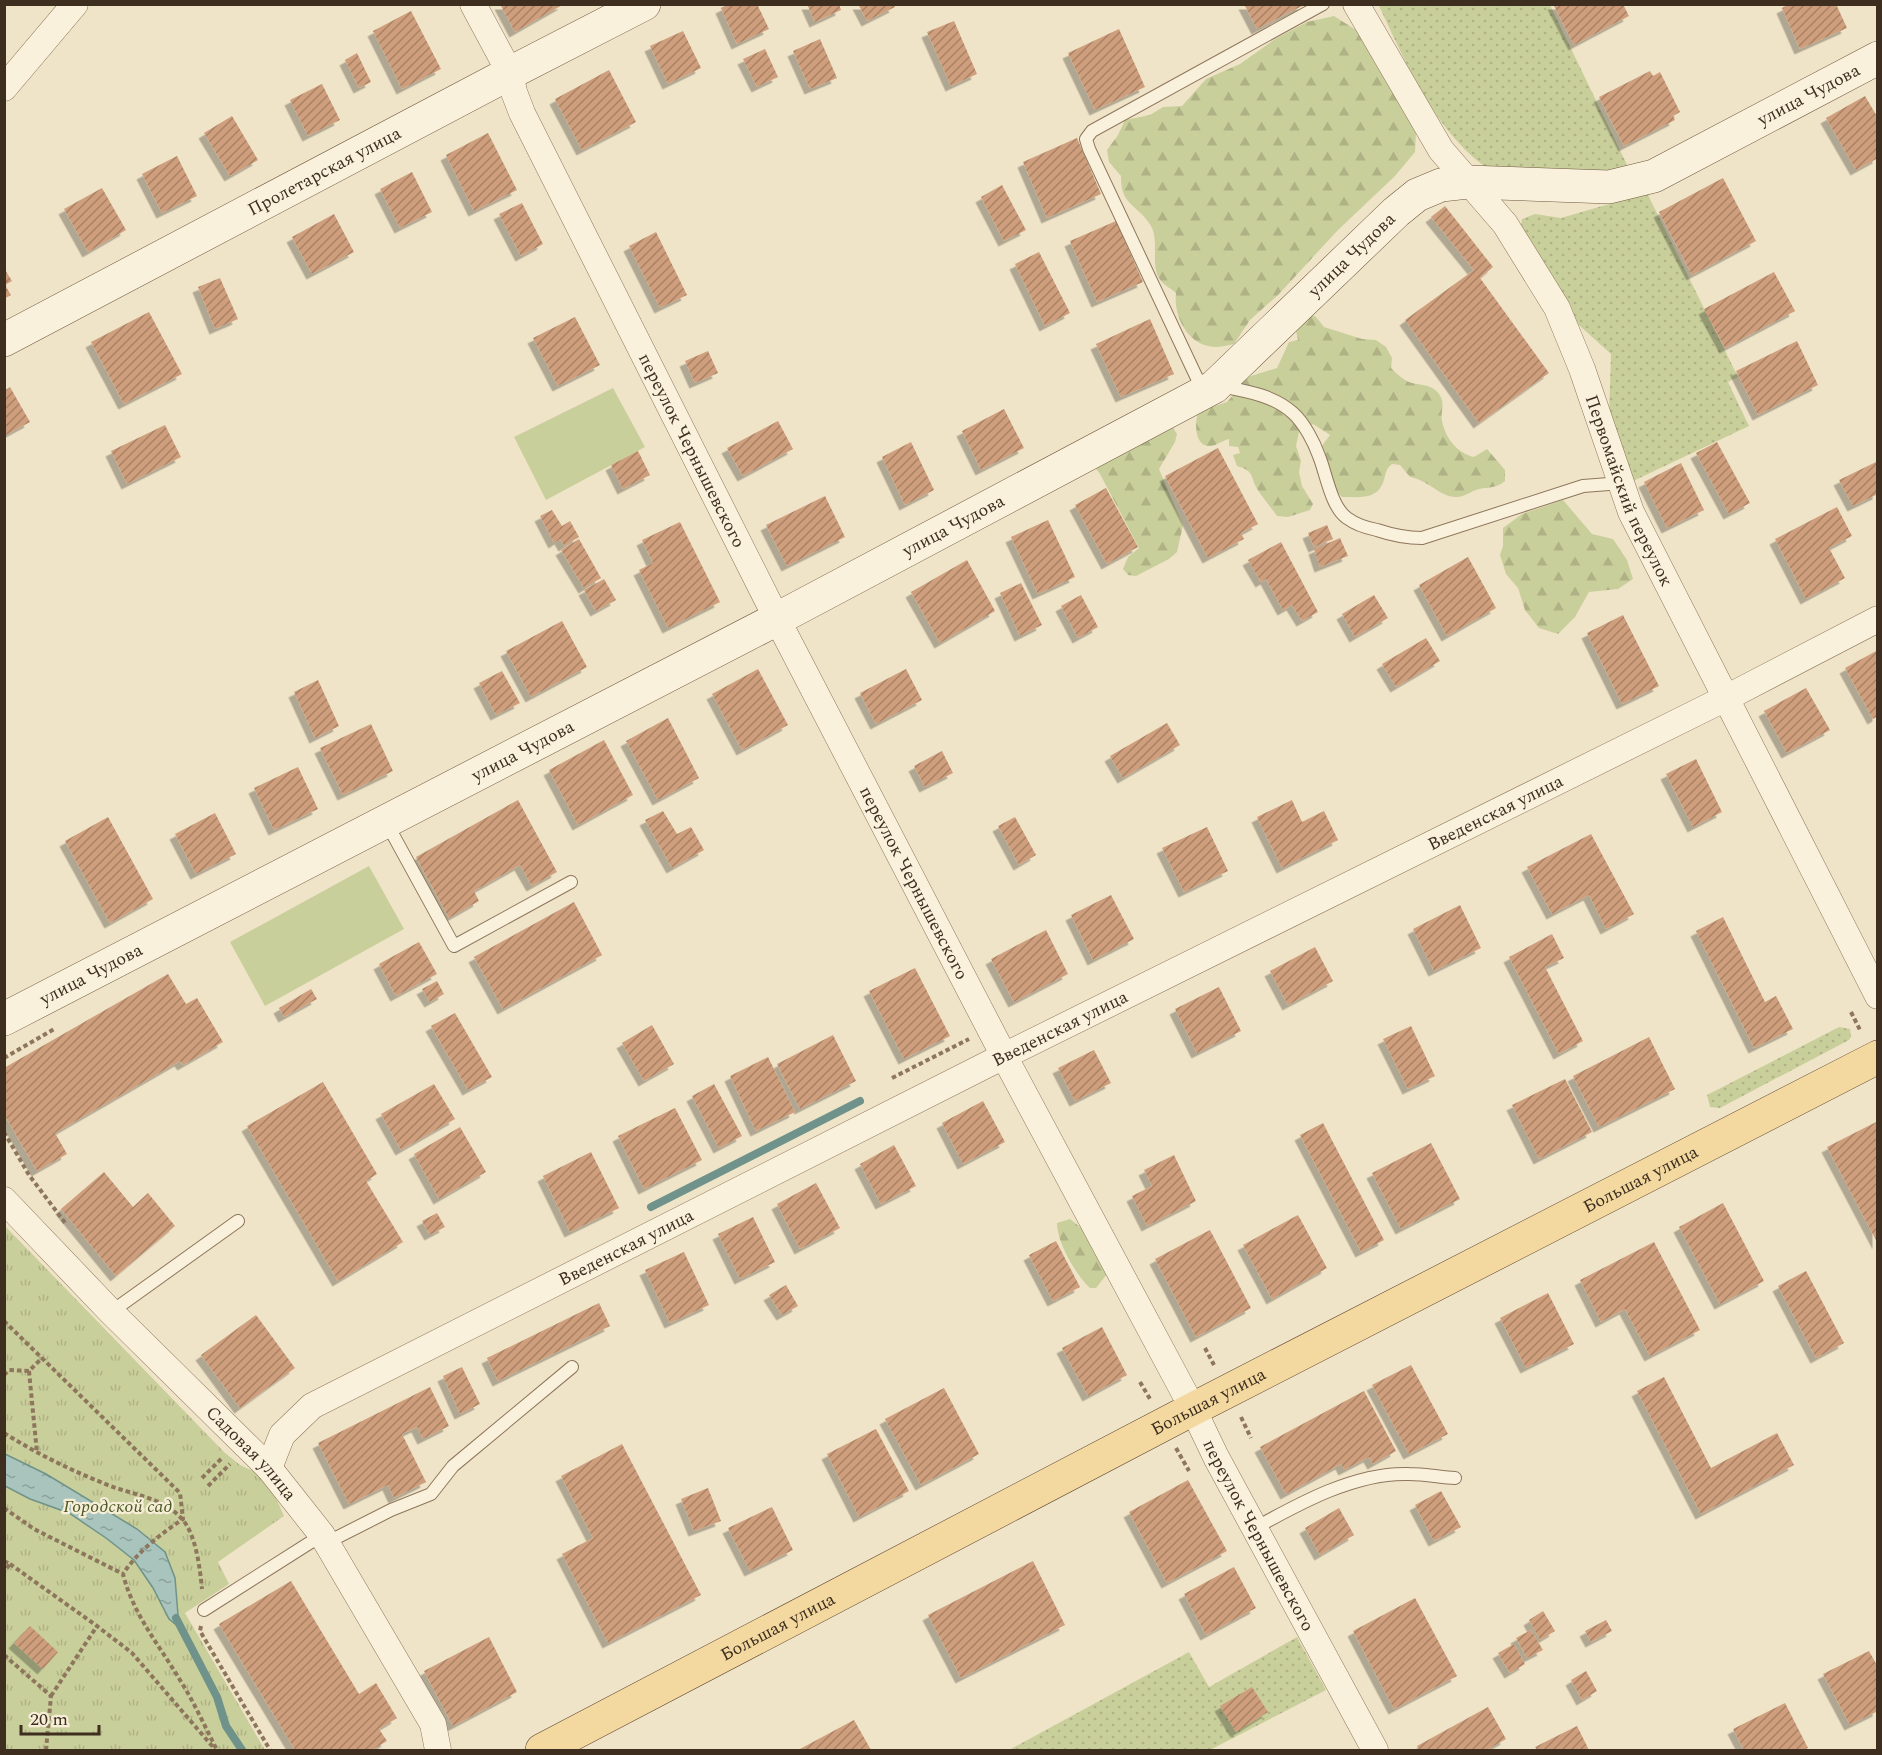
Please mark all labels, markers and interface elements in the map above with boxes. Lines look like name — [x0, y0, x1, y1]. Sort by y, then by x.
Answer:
street label: улица Чудова — [1752, 57, 1865, 134]
street label: Пролетарская улица — [243, 120, 406, 223]
street label: улица Чудова — [1301, 206, 1402, 305]
street label: переулок Чернышевского — [631, 349, 752, 553]
street label: Первомайский переулок — [1578, 391, 1680, 591]
street label: улица Чудова — [897, 487, 1010, 565]
street label: улица Чудова — [466, 713, 579, 789]
street label: Введенская улица — [1423, 768, 1568, 858]
street label: переулок Чернышевского — [852, 781, 975, 985]
street label: улица Чудова — [34, 936, 148, 1013]
street label: Введенская улица — [987, 984, 1133, 1074]
street label: Большая улица — [1578, 1139, 1703, 1220]
street label: Введенская улица — [554, 1202, 699, 1293]
street label: Большая улица — [1146, 1361, 1271, 1443]
street label: Садовая улица — [199, 1400, 303, 1507]
street label: переулок Чернышевского — [1195, 1435, 1321, 1636]
park label: Городской сад — [63, 1493, 173, 1520]
street label: Большая улица — [716, 1586, 840, 1668]
scale bar — [21, 1698, 99, 1736]
text: 20 m — [30, 1706, 68, 1733]

